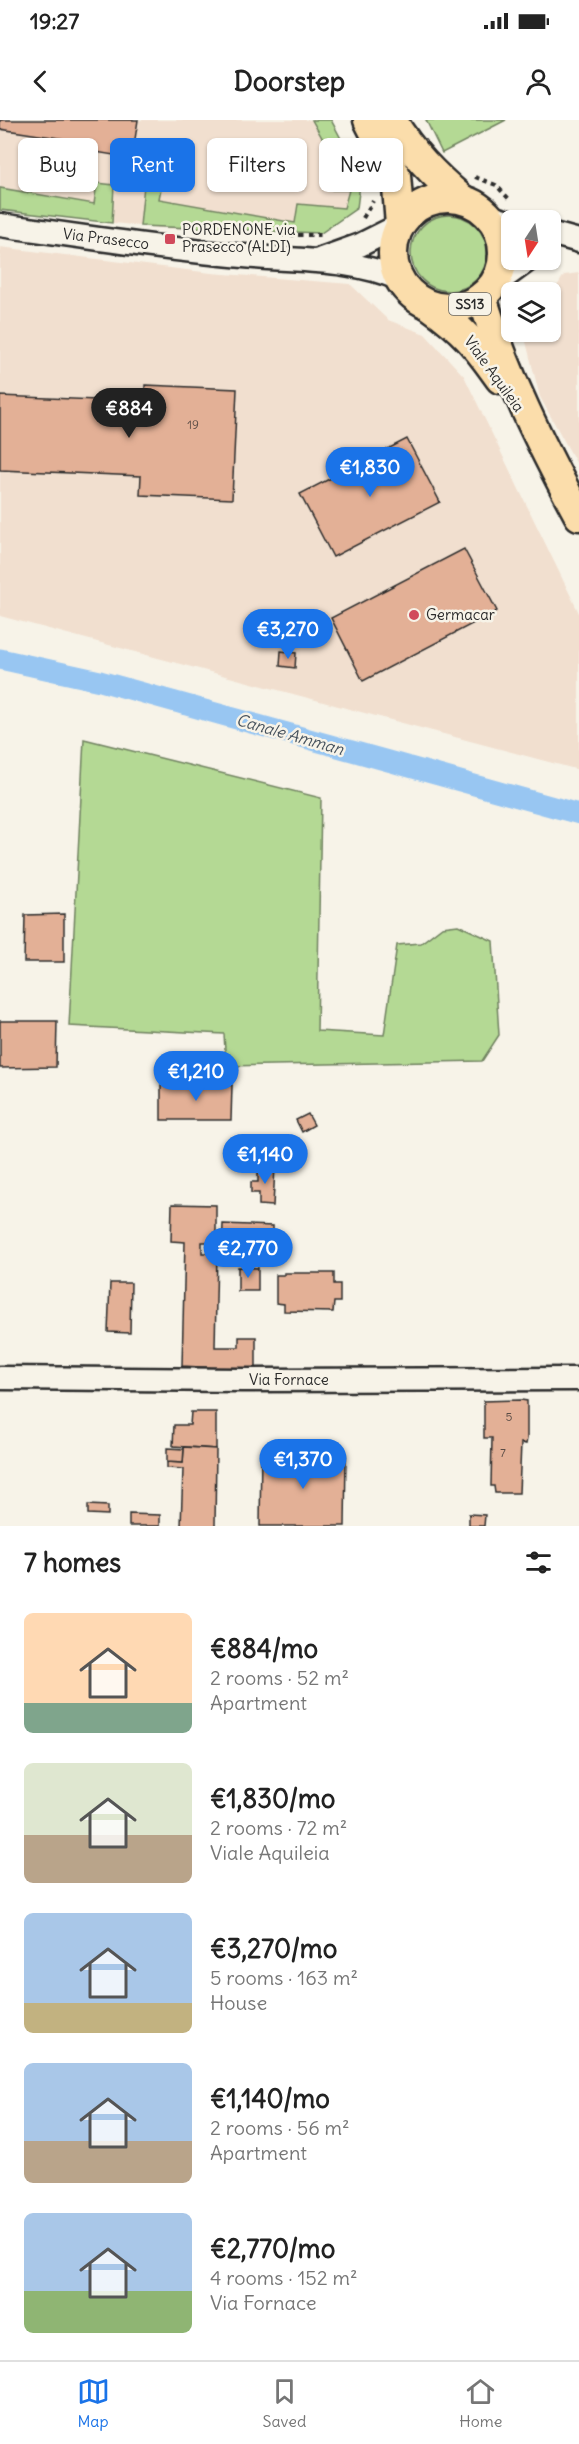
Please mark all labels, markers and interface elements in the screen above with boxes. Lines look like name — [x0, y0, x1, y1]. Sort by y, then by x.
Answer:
text: 19:27 — [30, 7, 79, 35]
text: Doorstep — [234, 64, 345, 98]
icon: back — [24, 65, 57, 98]
icon: person — [522, 65, 555, 98]
chip: Buy — [18, 138, 98, 192]
chip: Rent — [110, 138, 195, 192]
chip: Filters — [207, 138, 307, 192]
chip: New — [319, 138, 403, 192]
north arrow — [501, 210, 561, 270]
map controls — [501, 210, 561, 342]
place label: PORDENONE via Prasecco (ALDI) — [182, 220, 296, 256]
street label: Via Prasecco — [62, 224, 150, 253]
marker: PORDENONE via Prasecco (ALDI) — [163, 232, 177, 246]
button: layers — [501, 282, 561, 342]
road number: SS13 — [449, 293, 491, 315]
street label: Viale Aquileia — [460, 332, 529, 416]
pin: €884 — [93, 388, 165, 439]
text: €884 — [105, 395, 153, 420]
house number: 19 — [187, 417, 199, 432]
pin: €1,830 — [321, 447, 419, 498]
text: €1,830 — [340, 454, 400, 479]
place label: Germacar — [426, 605, 495, 624]
marker: Germacar — [407, 608, 421, 622]
pin: €3,270 — [239, 609, 337, 660]
text: €3,270 — [257, 616, 319, 641]
water label: Canale Amman — [234, 709, 347, 759]
pin: €1,210 — [147, 1051, 245, 1102]
text: €1,210 — [168, 1058, 224, 1083]
pin: €1,140 — [216, 1134, 314, 1185]
text: €1,140 — [237, 1141, 293, 1166]
pin: €2,770 — [199, 1228, 297, 1279]
text: €2,770 — [218, 1235, 278, 1260]
street label: Via Fornace — [249, 1370, 329, 1389]
house number: 5 — [506, 1409, 513, 1424]
pin: €1,370 — [254, 1439, 352, 1490]
house number: 7 — [500, 1445, 506, 1460]
text: €1,370 — [273, 1446, 333, 1471]
text: 7 homes — [24, 1546, 121, 1579]
icon: filters — [522, 1546, 555, 1579]
text: €884/mo — [210, 1632, 318, 1665]
icon: home — [72, 1637, 144, 1709]
text: 2 rooms · 52 m² — [210, 1665, 349, 1690]
text: Apartment — [210, 1690, 307, 1715]
text: €1,830/mo — [210, 1782, 335, 1815]
icon: home — [72, 1787, 144, 1859]
text: 2 rooms · 72 m² — [210, 1815, 347, 1840]
text: Viale Aquileia — [210, 1840, 330, 1865]
text: €3,270/mo — [210, 1932, 337, 1965]
icon: home — [72, 1937, 144, 2009]
text: 5 rooms · 163 m² — [210, 1965, 358, 1990]
text: House — [210, 1990, 267, 2015]
text: €1,140/mo — [210, 2082, 330, 2115]
icon: home — [72, 2087, 144, 2159]
text: 2 rooms · 56 m² — [210, 2115, 350, 2140]
text: Apartment — [210, 2140, 307, 2165]
text: €2,770/mo — [210, 2232, 335, 2265]
icon: home — [72, 2237, 144, 2309]
text: 4 rooms · 152 m² — [210, 2265, 358, 2290]
text: Via Fornace — [210, 2290, 317, 2315]
tab: Map — [77, 2375, 110, 2431]
tab: Saved — [263, 2375, 306, 2431]
tab: Home — [459, 2375, 502, 2431]

